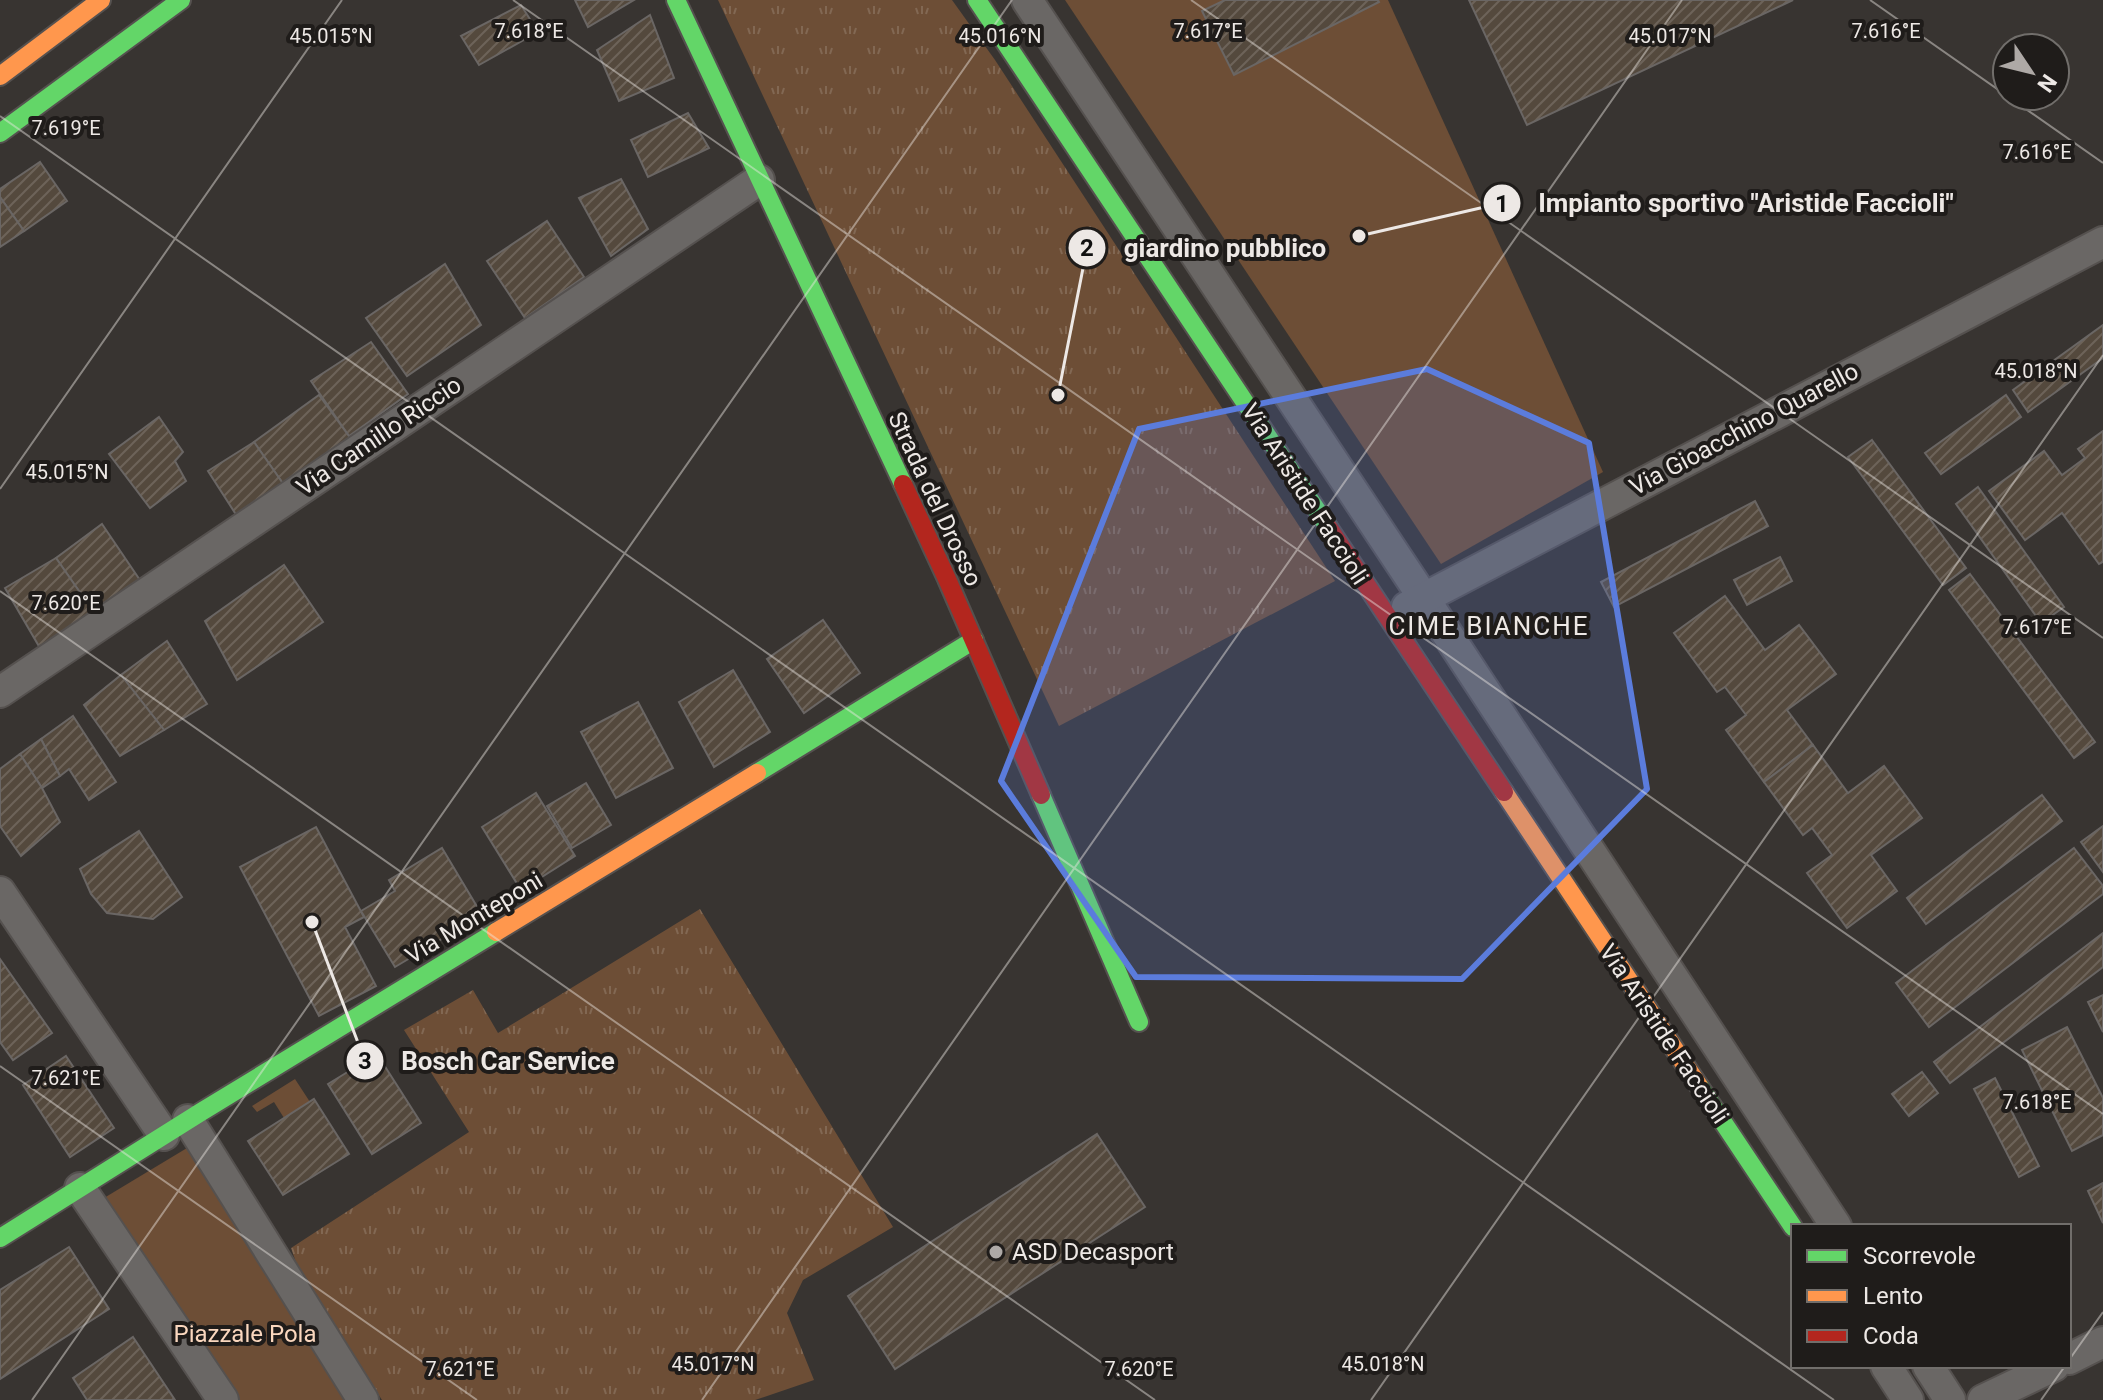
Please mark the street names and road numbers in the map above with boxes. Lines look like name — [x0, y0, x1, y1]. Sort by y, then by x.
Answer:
street label: Via Gioacchino Quarello — [1625, 357, 1863, 501]
street label: Via Camillo Riccio — [291, 371, 467, 501]
street label: Via Aristide Faccioli — [1236, 398, 1374, 590]
street label: Strada del Drosso — [882, 407, 988, 591]
street label: Via Monteponi — [400, 866, 548, 970]
street label: Via Aristide Faccioli — [1594, 939, 1734, 1129]

